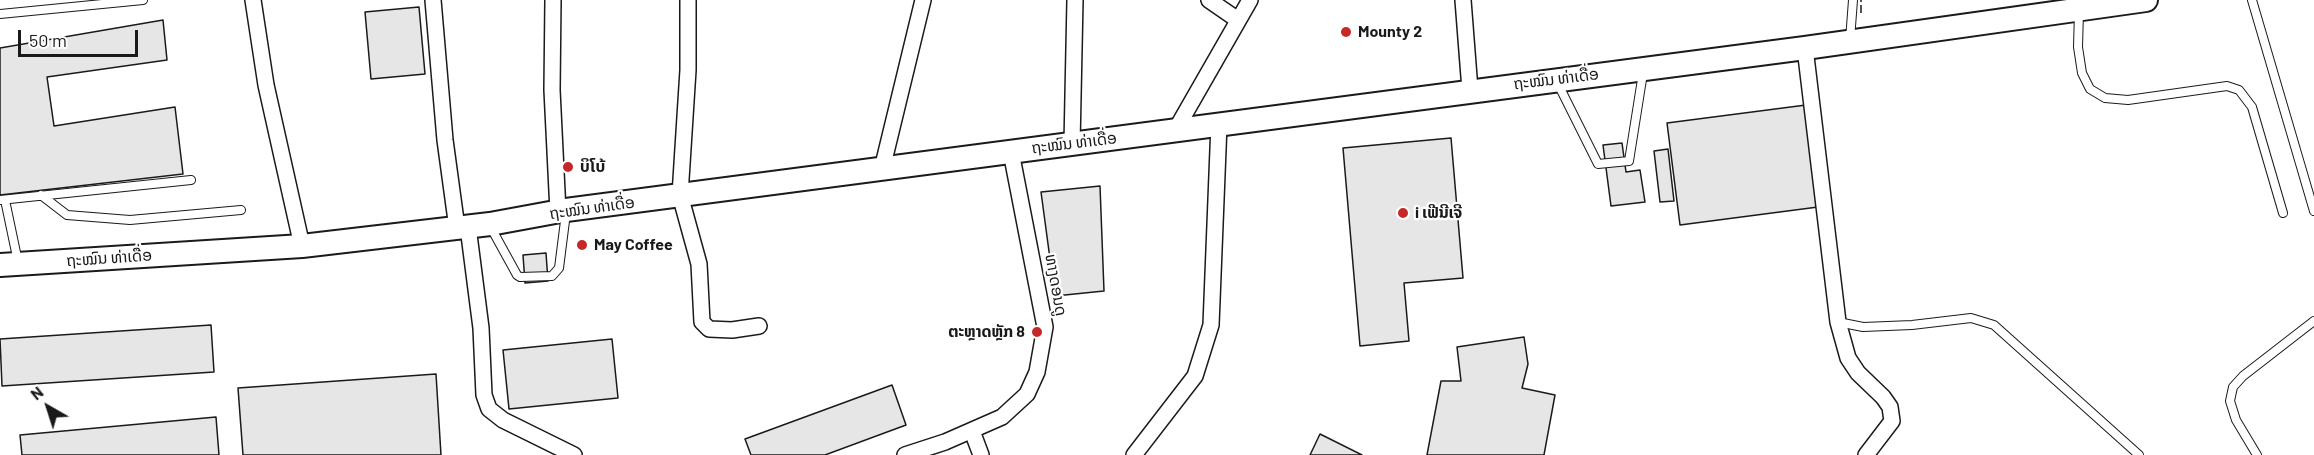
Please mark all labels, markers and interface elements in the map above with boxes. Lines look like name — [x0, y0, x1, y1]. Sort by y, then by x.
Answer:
scale bar — [21, 18, 141, 56]
place label: Mounty 2 — [1358, 22, 1422, 42]
marker: Mounty 2 — [1339, 25, 1353, 39]
text: 50 m — [29, 29, 67, 51]
street label: ຖະໝົນ ທ່າເດື່ອ — [1512, 64, 1600, 94]
street label: ຖະໝົນ ທ່າເດື່ອ — [1030, 128, 1118, 158]
place label: ບິໂບ້ — [580, 157, 605, 177]
marker: ບິໂບ້ — [561, 160, 575, 174]
street label: ຖະໝົນ ທ່າເດື່ອ — [548, 193, 636, 223]
place label: i ເຟີນີເຈີ — [1415, 203, 1462, 223]
marker: i ເຟີນີເຈີ — [1396, 206, 1410, 220]
place label: May Coffee — [594, 235, 673, 255]
marker: May Coffee — [575, 238, 589, 252]
street label: ຖະໝົນ ທ່າເດື່ອ — [65, 245, 153, 271]
street label: ທາງດອນດູ — [1041, 252, 1071, 318]
place label: ຕະຫຼາດຫຼັກ 8 — [948, 322, 1025, 342]
marker: ຕະຫຼາດຫຼັກ 8 — [1030, 325, 1044, 339]
north arrow — [18, 377, 78, 437]
text: N — [26, 382, 46, 403]

